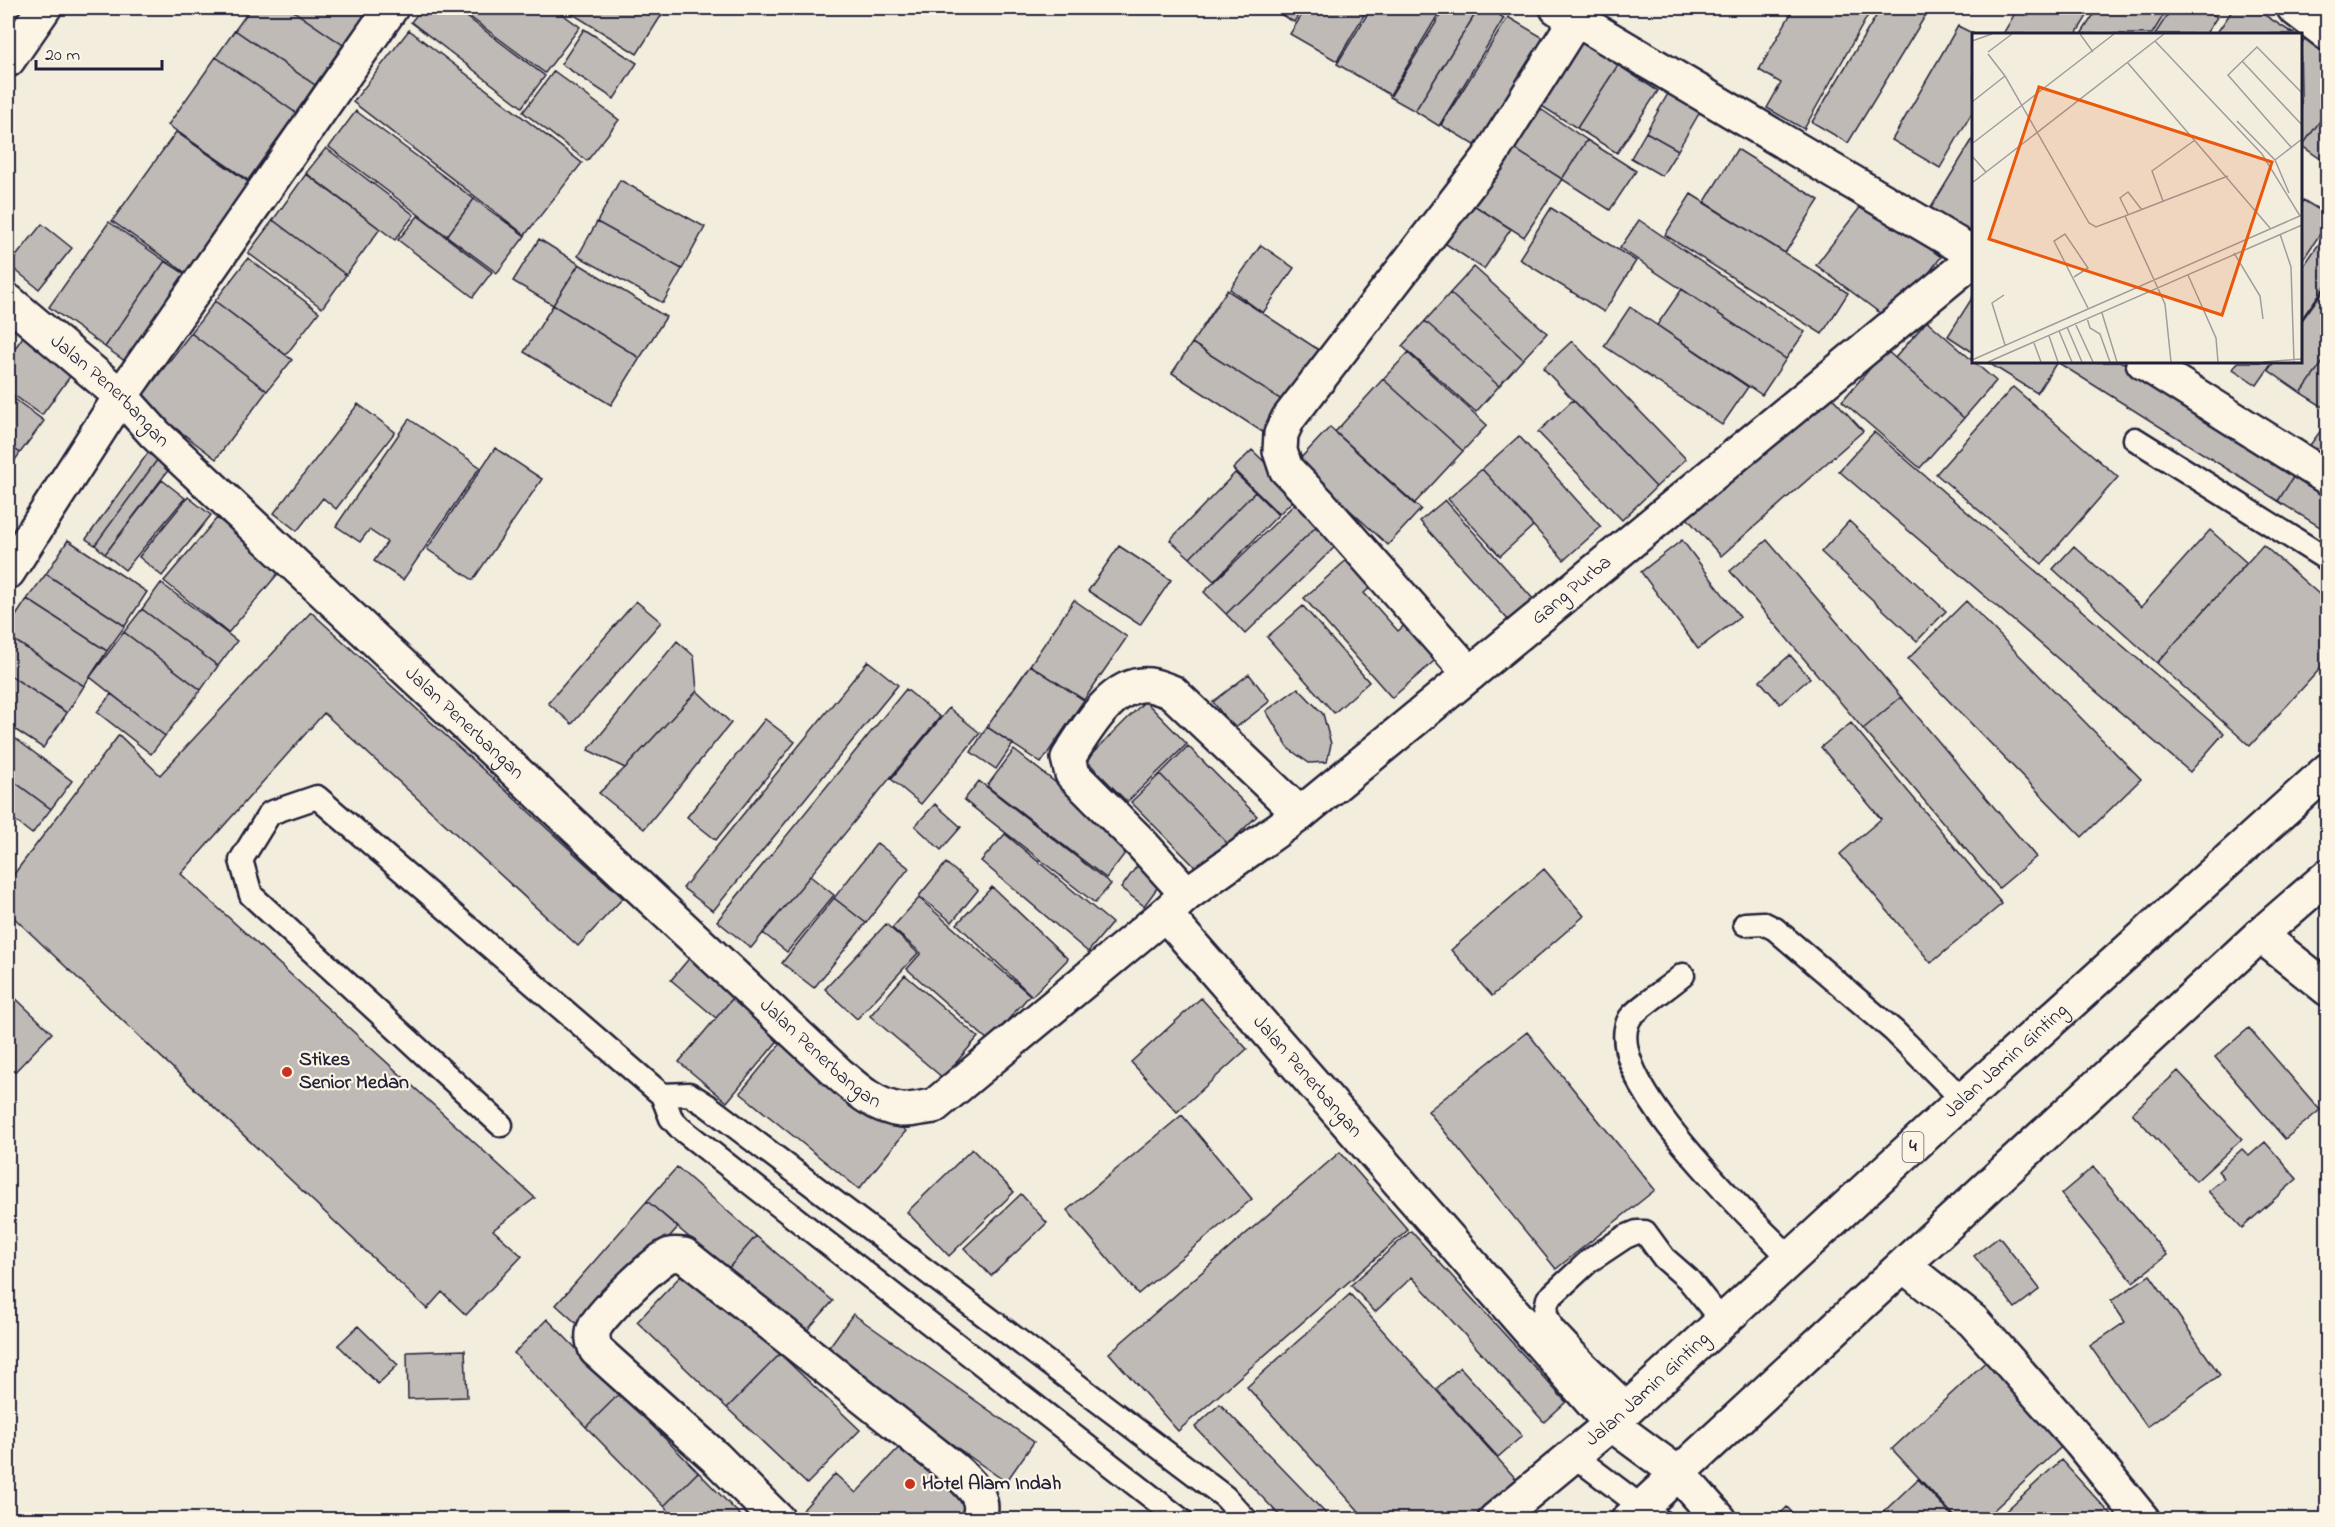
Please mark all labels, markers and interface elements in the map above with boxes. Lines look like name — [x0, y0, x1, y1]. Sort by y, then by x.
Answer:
scale bar — [36, 33, 162, 71]
inset map — [1972, 33, 2302, 363]
text: 20 m — [45, 43, 80, 69]
street label: Jalan Penerbangan — [43, 328, 176, 455]
street label: Gang Purba — [1525, 548, 1618, 632]
street label: Jalan Penerbangan — [398, 660, 531, 787]
street label: Jalan Penerbangan — [753, 992, 886, 1116]
street label: Jalan Jamin Ginting — [1937, 997, 2076, 1125]
street label: Jalan Penerbangan — [1245, 1009, 1369, 1145]
place label: Stikes Senior Medan — [299, 1046, 409, 1098]
marker: Stikes Senior Medan — [280, 1065, 294, 1079]
road number: 4 — [1902, 1132, 1924, 1162]
street label: Jalan Jamin Ginting — [1579, 1325, 1717, 1454]
place label: Hotel Alam Indah — [922, 1470, 1061, 1499]
marker: Hotel Alam Indah — [903, 1477, 917, 1491]

